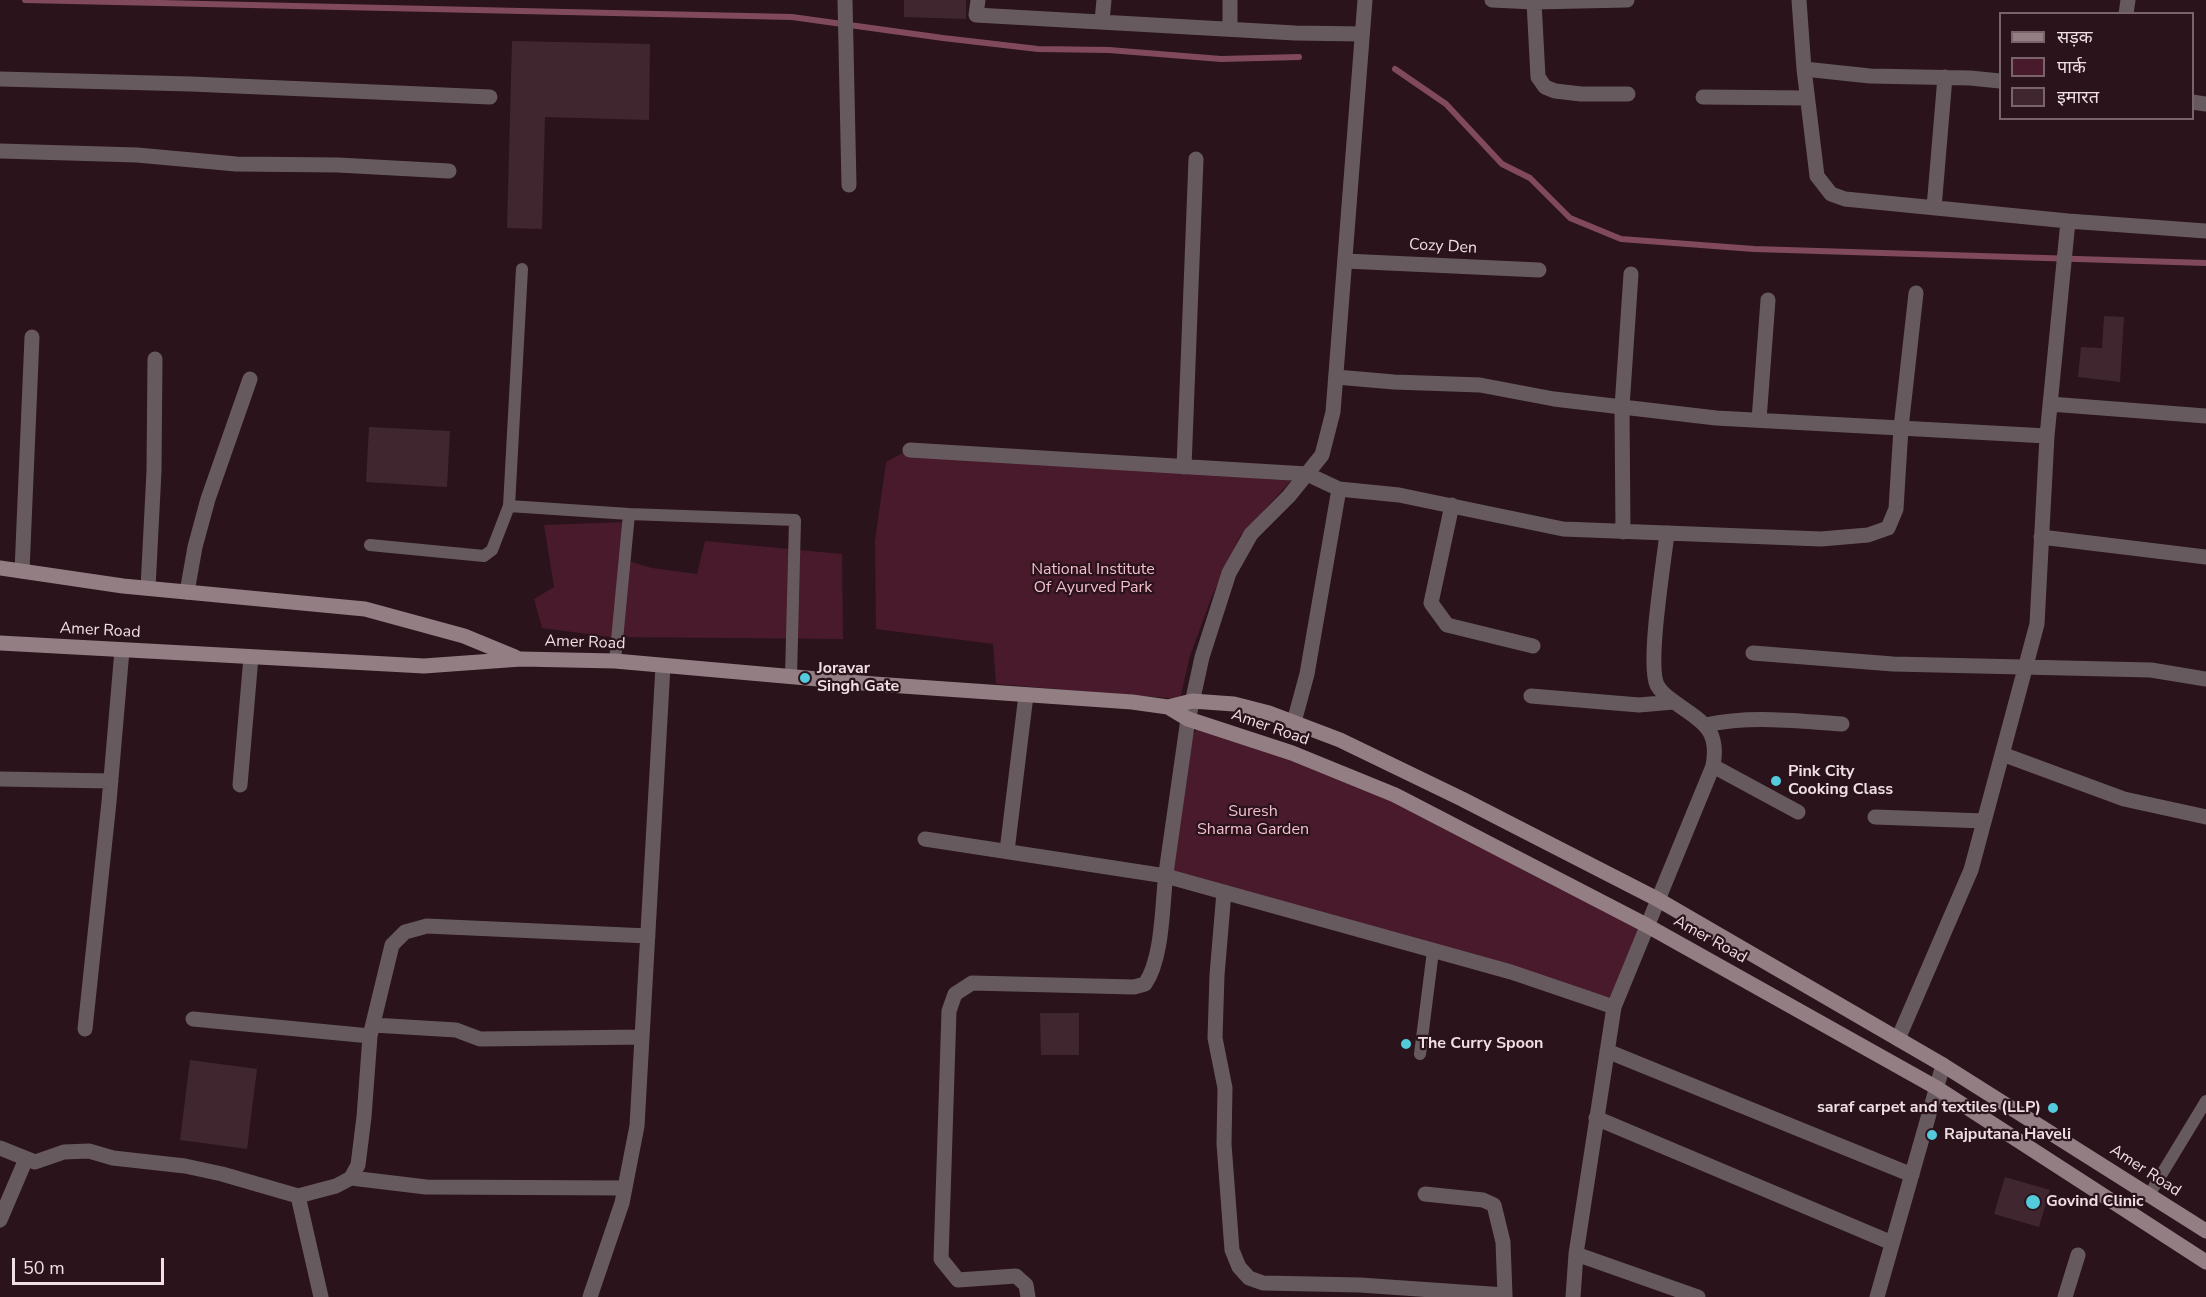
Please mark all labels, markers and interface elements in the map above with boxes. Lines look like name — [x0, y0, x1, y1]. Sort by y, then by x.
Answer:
legend — [1999, 12, 2194, 120]
text: सड़क — [2057, 25, 2093, 49]
text: पार्क — [2057, 55, 2086, 79]
text: इमारत — [2057, 85, 2099, 109]
street label: Cozy Den — [1408, 236, 1478, 258]
park label: National Institute Of Ayurved Park — [1031, 560, 1155, 598]
street label: Amer Road — [59, 619, 141, 643]
street label: Amer Road — [544, 632, 626, 654]
place label: Joravar Singh Gate — [817, 659, 899, 697]
marker: Joravar Singh Gate — [798, 671, 812, 685]
street label: Amer Road — [1229, 706, 1311, 750]
place label: Pink City Cooking Class — [1788, 762, 1893, 800]
marker: Pink City Cooking Class — [1769, 774, 1783, 788]
park label: Suresh Sharma Garden — [1197, 802, 1309, 840]
street label: Amer Road — [1670, 912, 1750, 968]
place label: The Curry Spoon — [1418, 1034, 1543, 1054]
marker: The Curry Spoon — [1399, 1037, 1413, 1051]
place label: saraf carpet and textiles (LLP) — [1817, 1098, 2041, 1118]
marker: saraf carpet and textiles (LLP) — [2046, 1101, 2060, 1115]
place label: Rajputana Haveli — [1944, 1125, 2071, 1145]
marker: Rajputana Haveli — [1925, 1128, 1939, 1142]
street label: Amer Road — [2106, 1141, 2184, 1201]
place label: Govind Clinic — [2046, 1192, 2144, 1212]
marker: Govind Clinic — [2024, 1193, 2042, 1211]
scale bar — [15, 1246, 166, 1284]
text: 50 m — [23, 1256, 65, 1280]

